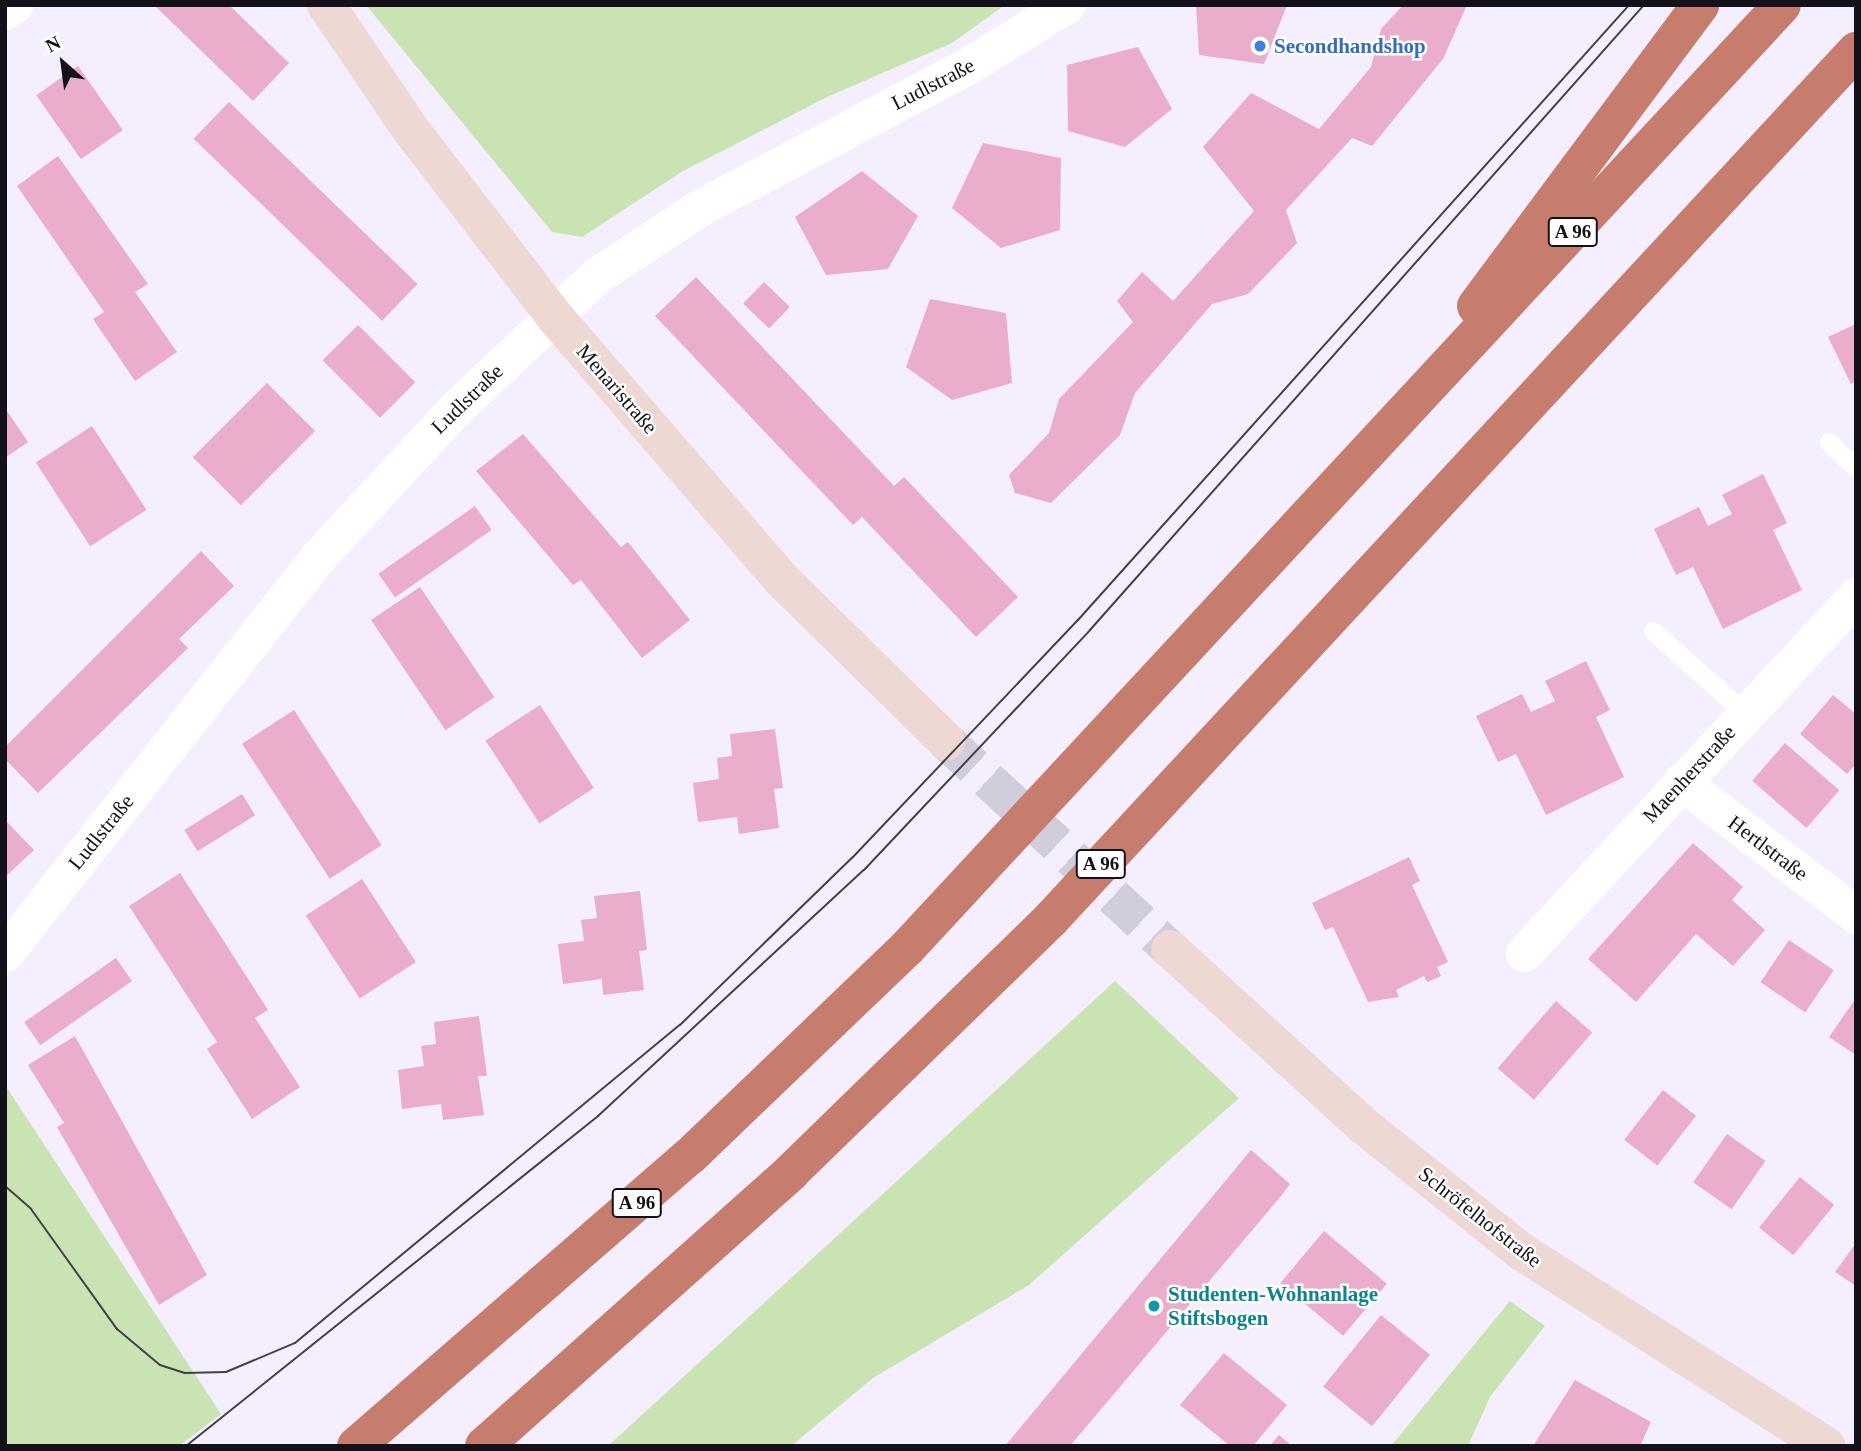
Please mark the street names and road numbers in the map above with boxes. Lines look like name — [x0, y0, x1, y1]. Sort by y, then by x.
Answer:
street label: Ludlstraße — [887, 52, 979, 116]
road number: A 96 — [1547, 216, 1599, 248]
street label: Menaristraße — [571, 339, 663, 439]
street label: Ludlstraße — [426, 359, 508, 439]
street label: Maenherstraße — [1637, 720, 1741, 828]
street label: Ludlstraße — [63, 789, 139, 875]
street label: Hertlstraße — [1723, 810, 1813, 886]
road number: A 96 — [1075, 848, 1127, 880]
street label: Schröfelhofstraße — [1413, 1161, 1547, 1273]
road number: A 96 — [611, 1188, 663, 1218]

